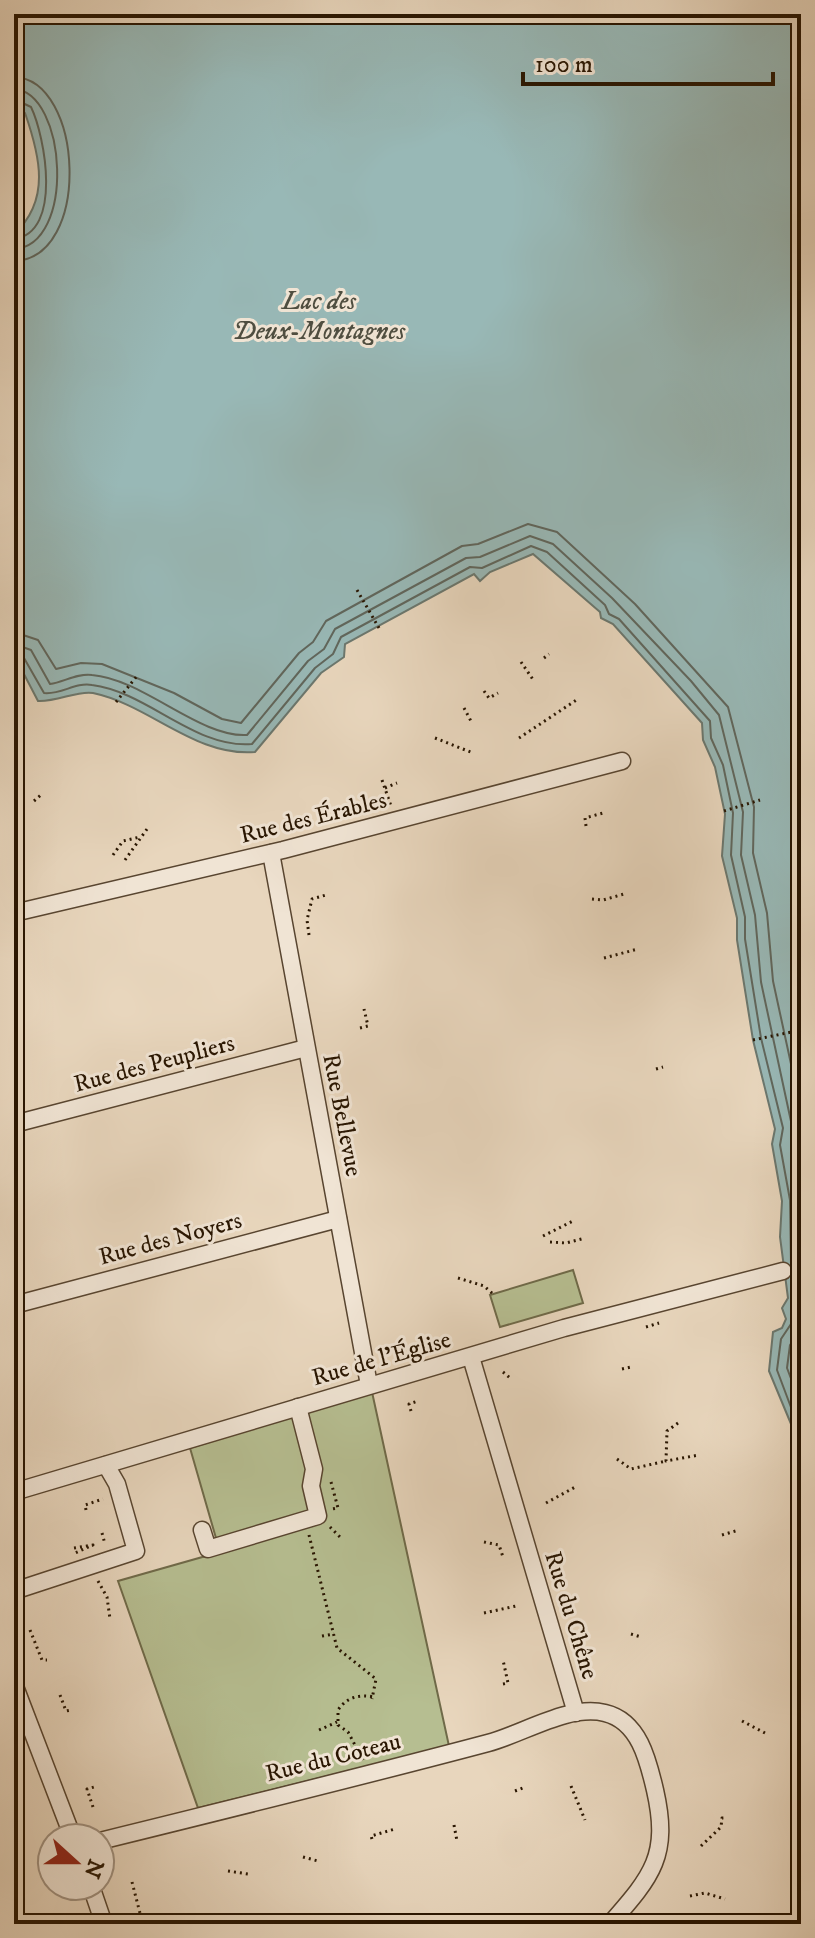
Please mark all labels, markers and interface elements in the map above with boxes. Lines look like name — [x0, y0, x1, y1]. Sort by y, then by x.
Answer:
scale bar — [523, 36, 773, 86]
text: 100 m — [535, 50, 593, 80]
water label: Lac des Deux-Montagnes — [233, 285, 406, 348]
street label: Rue des Érables — [237, 785, 390, 851]
street label: Rue des Peupliers — [71, 1028, 238, 1100]
street label: Rue Bellevue — [315, 1051, 369, 1179]
street label: Rue des Noyers — [95, 1205, 245, 1272]
street label: Rue de l'Église — [308, 1325, 454, 1393]
street label: Rue du Chêne — [537, 1548, 605, 1683]
street label: Rue du Coteau — [262, 1727, 404, 1789]
north arrow — [36, 1822, 116, 1902]
text: N — [77, 1855, 109, 1882]

